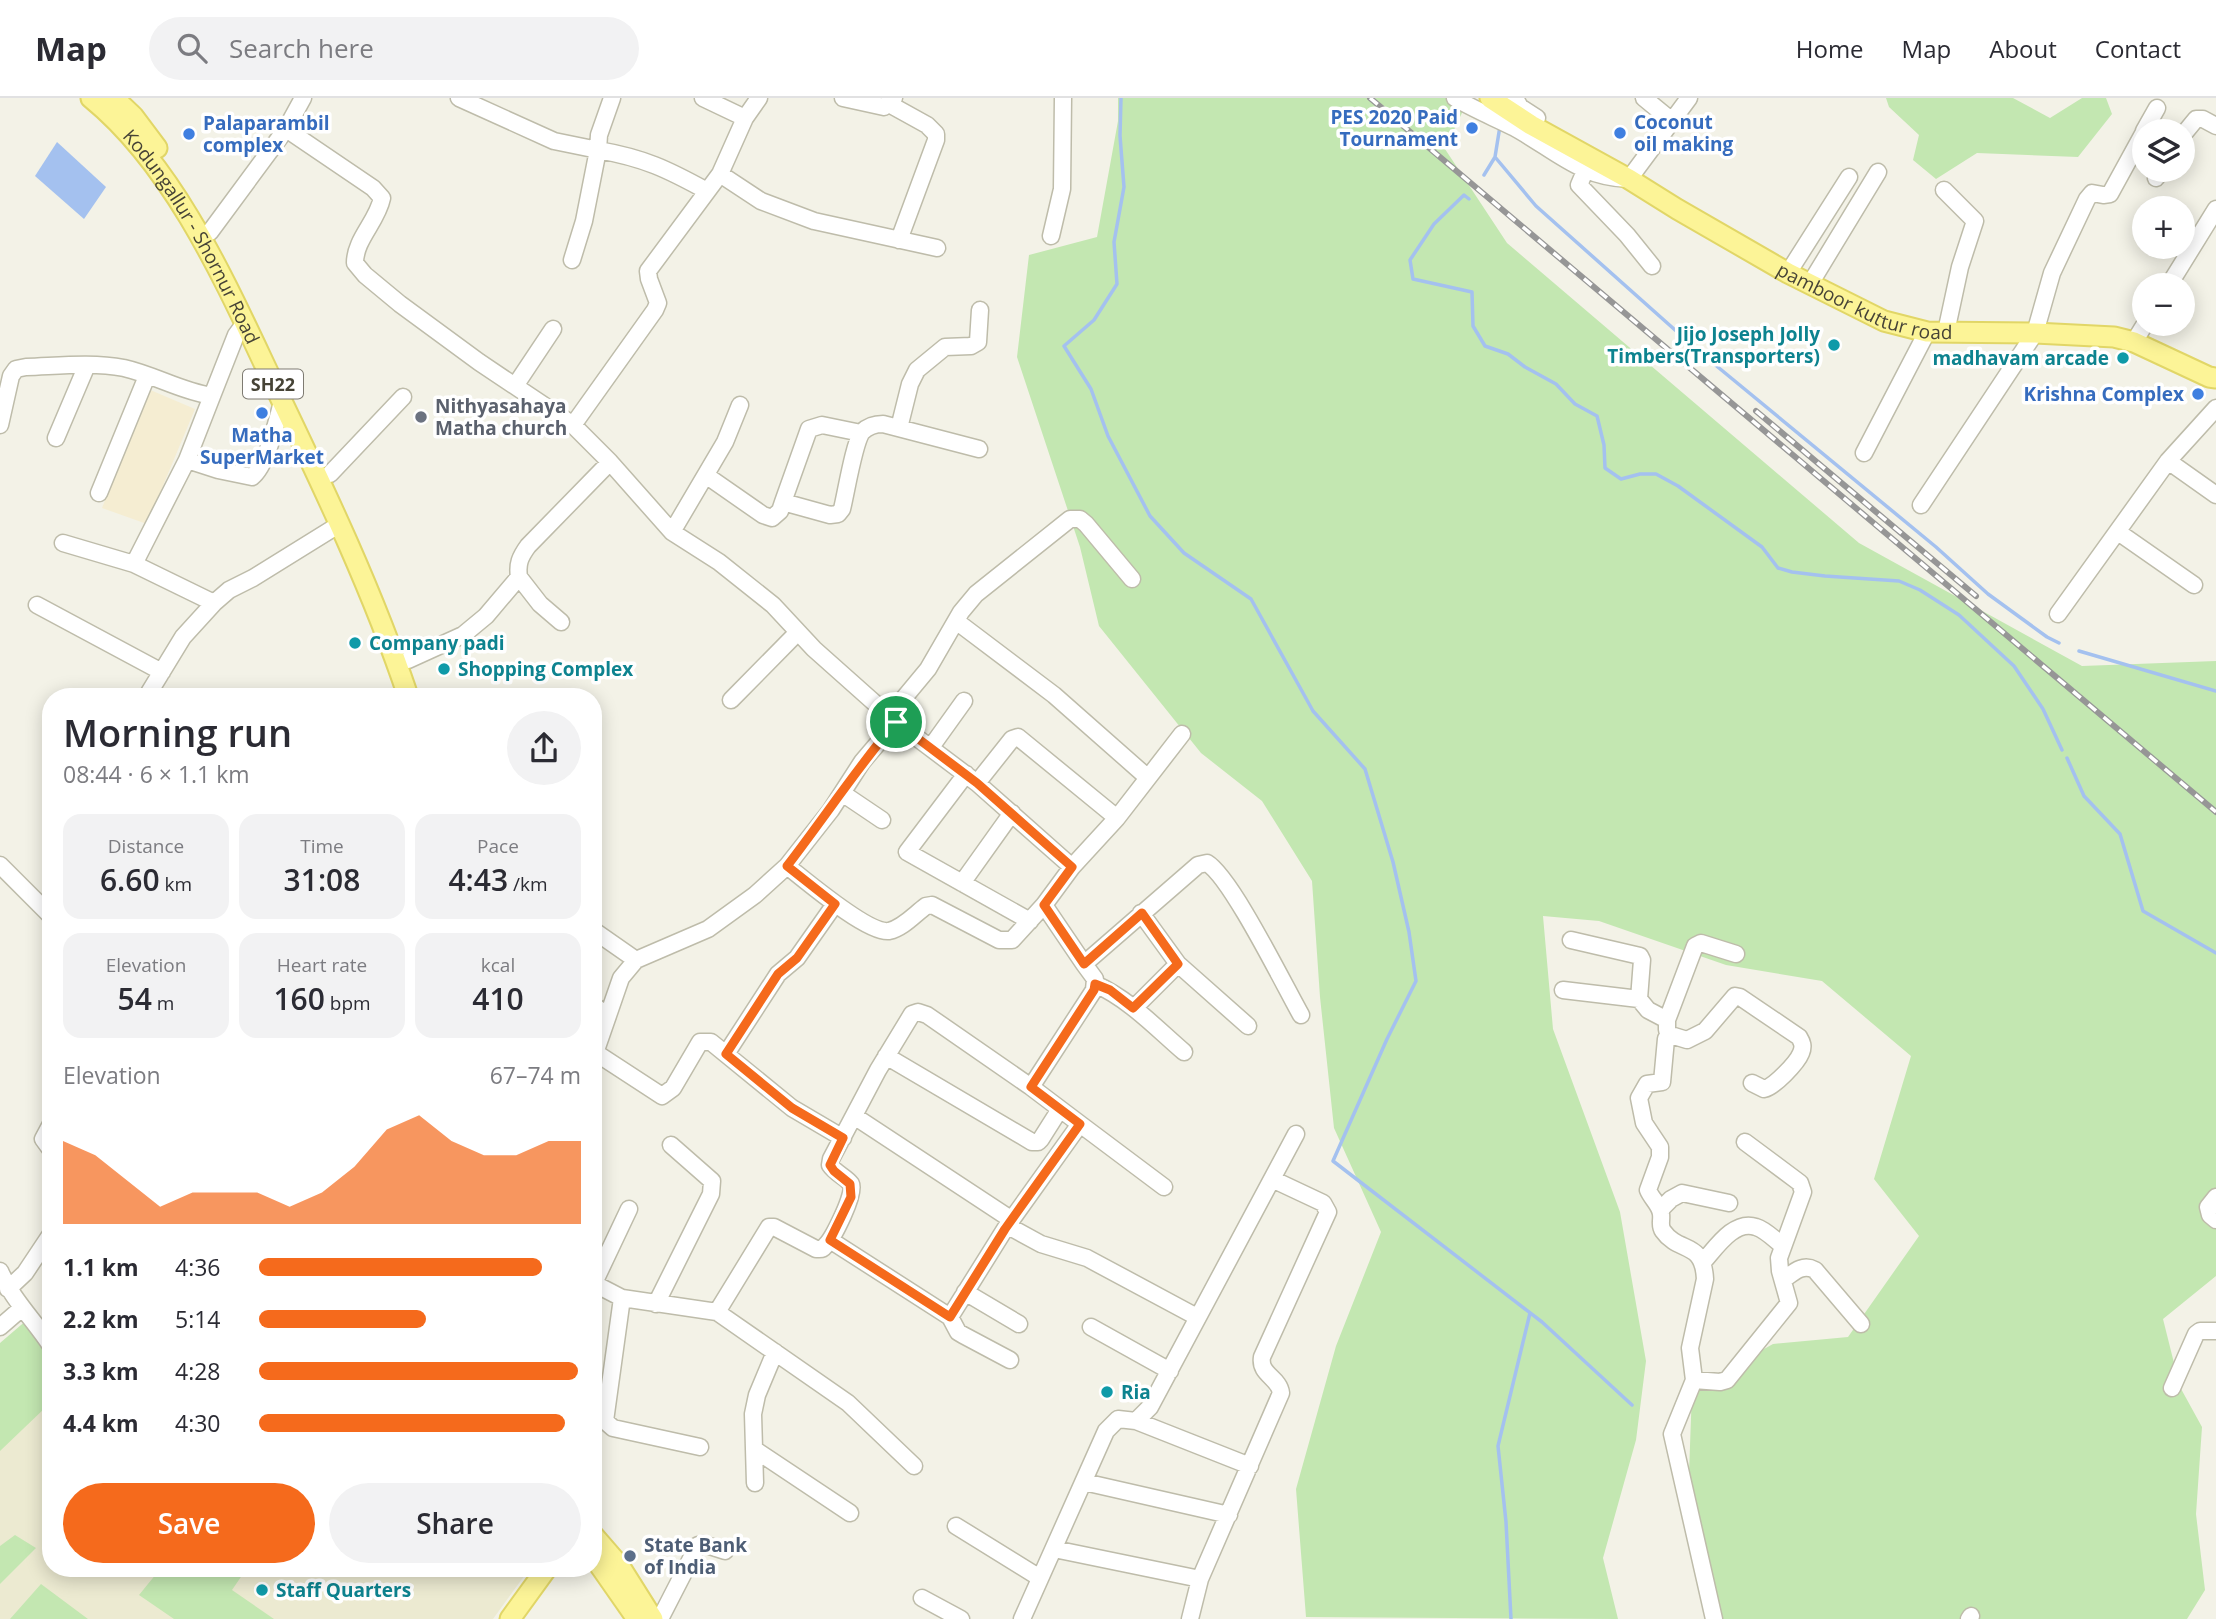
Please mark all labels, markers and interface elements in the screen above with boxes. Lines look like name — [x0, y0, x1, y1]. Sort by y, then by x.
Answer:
search box — [149, 17, 639, 80]
text: Map — [35, 26, 107, 71]
icon: search — [173, 29, 211, 67]
text: Search here — [229, 30, 374, 66]
text: Home — [1796, 32, 1864, 65]
text: Map — [1902, 32, 1951, 65]
text: About — [1989, 32, 2057, 65]
text: Contact — [2095, 32, 2181, 65]
place label: PES 2020 Paid Tournament — [1330, 104, 1458, 152]
place label: Coconut oil making — [1634, 109, 1733, 157]
place label: Palaparambil complex — [203, 110, 330, 158]
map controls — [2132, 119, 2195, 336]
button: layers — [2132, 119, 2195, 182]
marker: PES 2020 Paid Tournament — [1464, 120, 1480, 136]
street label: Kodungallur - Shornur Road — [117, 124, 266, 348]
marker: Coconut oil making — [1612, 125, 1628, 141]
marker: Palaparambil complex — [181, 126, 197, 142]
button: + — [2132, 196, 2195, 259]
street label: pamboor kuttur road — [1772, 256, 1953, 345]
button: − — [2132, 273, 2195, 336]
place label: Jijo Joseph Jolly Timbers(Transporters) — [1607, 321, 1820, 369]
marker: Jijo Joseph Jolly Timbers(Transporters) — [1826, 337, 1842, 353]
place label: madhavam arcade — [1932, 345, 2109, 371]
marker: madhavam arcade — [2115, 350, 2131, 366]
road number: SH22 — [243, 370, 303, 398]
place label: Krishna Complex — [2024, 381, 2184, 407]
marker: Krishna Complex — [2190, 386, 2206, 402]
place label: Nithyasahaya Matha church — [435, 393, 567, 441]
marker: Matha SuperMarket — [254, 405, 270, 421]
marker: Nithyasahaya Matha church — [413, 409, 429, 425]
place label: Matha SuperMarket — [200, 422, 324, 470]
place label: Company padi — [369, 630, 505, 656]
marker: Company padi — [347, 635, 363, 651]
place label: Shopping Complex — [458, 656, 633, 682]
marker: Shopping Complex — [436, 661, 452, 677]
pin — [866, 692, 926, 752]
icon: arrive — [877, 703, 915, 741]
text: Morning run — [63, 706, 292, 758]
button: share — [507, 711, 581, 785]
text: 08:44 · 6 × 1.1 km — [63, 758, 250, 790]
text: Distance — [108, 833, 184, 859]
text: Time — [300, 833, 344, 859]
text: Pace — [477, 833, 519, 859]
text: 6.60 — [100, 859, 160, 900]
text: 31:08 — [284, 859, 360, 900]
text: 4:43 — [448, 859, 508, 900]
text: km — [160, 871, 192, 897]
text: /km — [508, 871, 548, 897]
text: Elevation — [106, 952, 186, 978]
text: Heart rate — [277, 952, 367, 978]
text: kcal — [481, 952, 515, 978]
text: 54 — [118, 978, 152, 1019]
text: 160 — [273, 978, 325, 1019]
text: 410 — [472, 978, 524, 1019]
text: m — [152, 990, 174, 1016]
text: bpm — [325, 990, 371, 1016]
text: Elevation — [63, 1059, 161, 1091]
text: 67–74 m — [490, 1059, 581, 1091]
text: 1.1 km — [63, 1251, 139, 1283]
text: 4:36 — [175, 1251, 221, 1283]
text: 2.2 km — [63, 1303, 139, 1335]
text: 5:14 — [175, 1303, 221, 1335]
text: 3.3 km — [63, 1355, 139, 1387]
text: 4:28 — [175, 1355, 221, 1387]
place label: Ria — [1121, 1379, 1151, 1405]
marker: Ria — [1099, 1384, 1115, 1400]
text: 4.4 km — [63, 1407, 139, 1439]
text: 4:30 — [175, 1407, 221, 1439]
button: Save — [63, 1483, 315, 1563]
button: Share — [329, 1483, 581, 1563]
place label: State Bank of India — [644, 1532, 747, 1580]
marker: State Bank of India — [622, 1548, 638, 1564]
place label: Staff Quarters — [276, 1577, 411, 1603]
marker: Staff Quarters — [254, 1582, 270, 1598]

